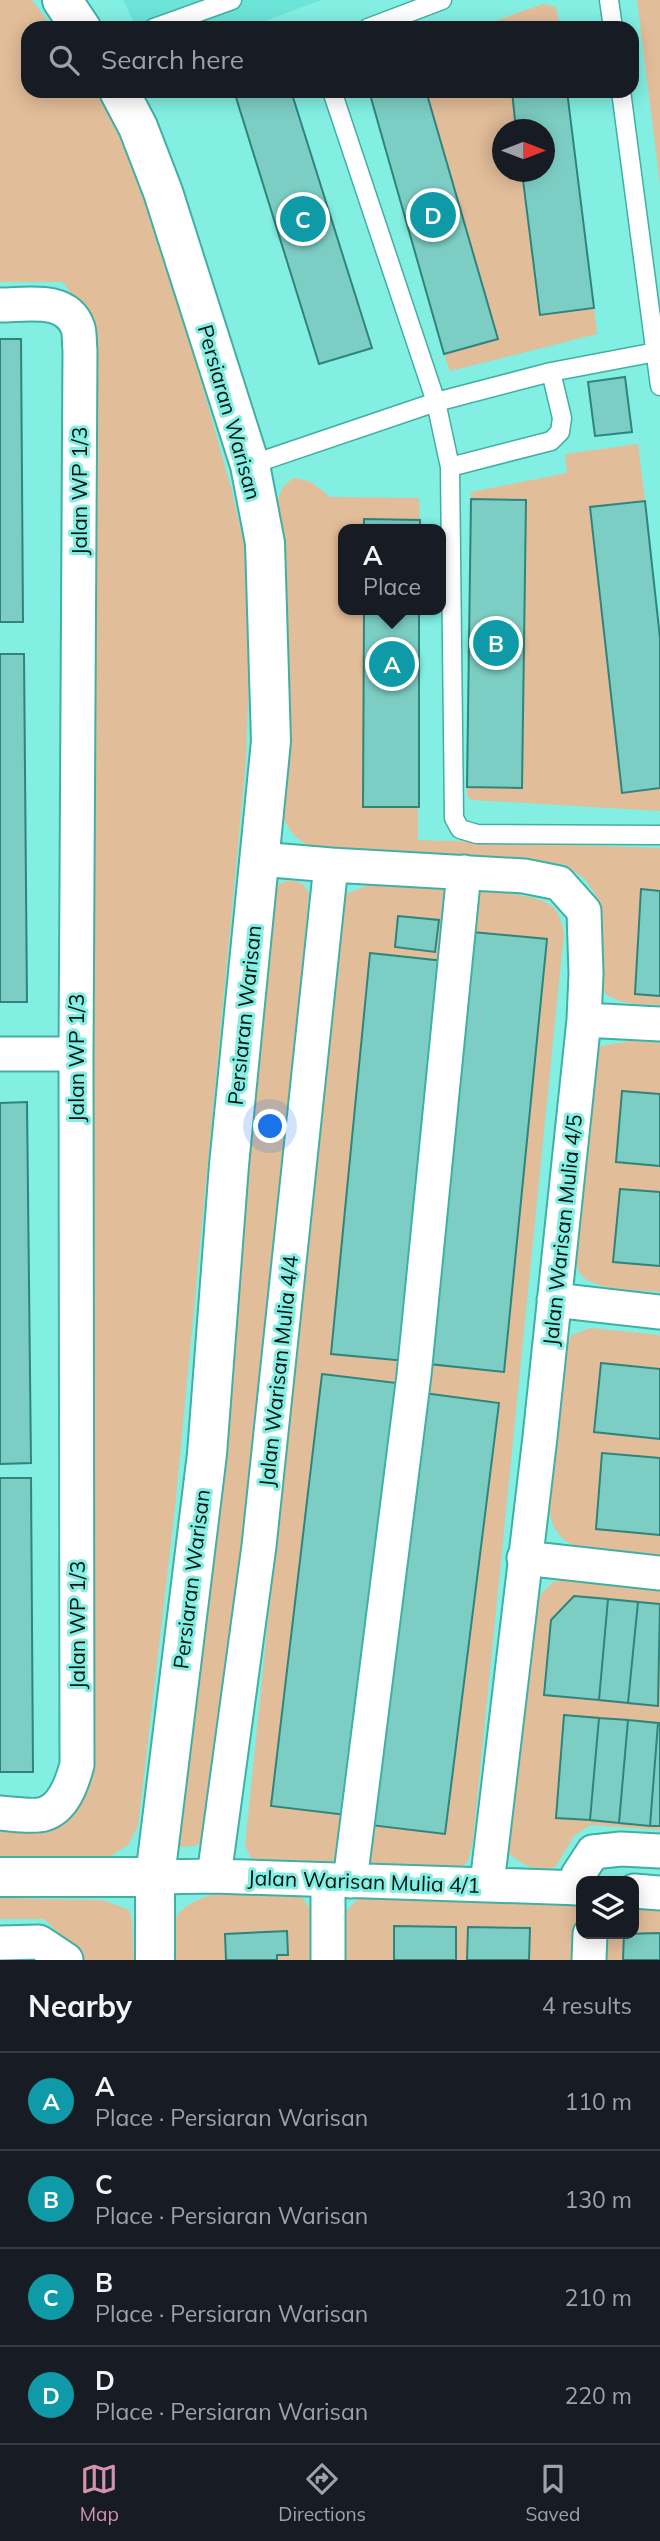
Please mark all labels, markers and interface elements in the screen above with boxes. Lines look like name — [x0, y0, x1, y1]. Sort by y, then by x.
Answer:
search box — [21, 21, 639, 98]
icon: search — [45, 41, 83, 79]
text: Search here — [101, 43, 244, 76]
north arrow — [492, 119, 555, 182]
pin: D — [410, 189, 456, 241]
pin: C — [280, 193, 326, 245]
street label: Persiaran Warisan — [193, 322, 267, 502]
street label: Jalan WP 1/3 — [66, 427, 92, 555]
popup — [338, 524, 446, 615]
text: A — [363, 539, 383, 572]
text: Place — [363, 572, 421, 601]
pin: B — [473, 617, 519, 669]
pin: A — [369, 638, 415, 690]
street label: Persiaran Warisan — [222, 924, 266, 1106]
street label: Jalan WP 1/3 — [63, 994, 89, 1122]
your location — [253, 1109, 287, 1143]
street label: Jalan Warisan Mulia 4/5 — [537, 1113, 587, 1347]
street label: Jalan Warisan Mulia 4/4 — [253, 1254, 303, 1488]
street label: Persiaran Warisan — [167, 1488, 215, 1670]
street label: Jalan WP 1/3 — [64, 1561, 90, 1689]
street label: Jalan Warisan Mulia 4/1 — [247, 1864, 481, 1898]
map controls — [576, 1876, 639, 1939]
button: layers — [576, 1876, 639, 1939]
text: Nearby — [28, 1987, 132, 2025]
text: 4 results — [542, 1991, 632, 2020]
text: A — [95, 2070, 115, 2103]
text: A — [42, 2087, 60, 2116]
text: 110 m — [564, 2087, 632, 2116]
text: Place · Persiaran Warisan — [95, 2103, 368, 2132]
text: C — [95, 2168, 113, 2201]
text: B — [43, 2185, 59, 2214]
text: 130 m — [564, 2185, 632, 2214]
text: Place · Persiaran Warisan — [95, 2201, 368, 2230]
text: B — [95, 2266, 113, 2299]
text: C — [43, 2283, 59, 2312]
text: 210 m — [564, 2283, 632, 2312]
text: Place · Persiaran Warisan — [95, 2299, 368, 2328]
text: D — [95, 2364, 115, 2397]
text: D — [42, 2381, 60, 2410]
text: 220 m — [564, 2381, 632, 2410]
text: Place · Persiaran Warisan — [95, 2397, 368, 2426]
tab: Map — [80, 2460, 119, 2526]
tab: Directions — [278, 2460, 366, 2526]
tab: Saved — [525, 2460, 580, 2526]

